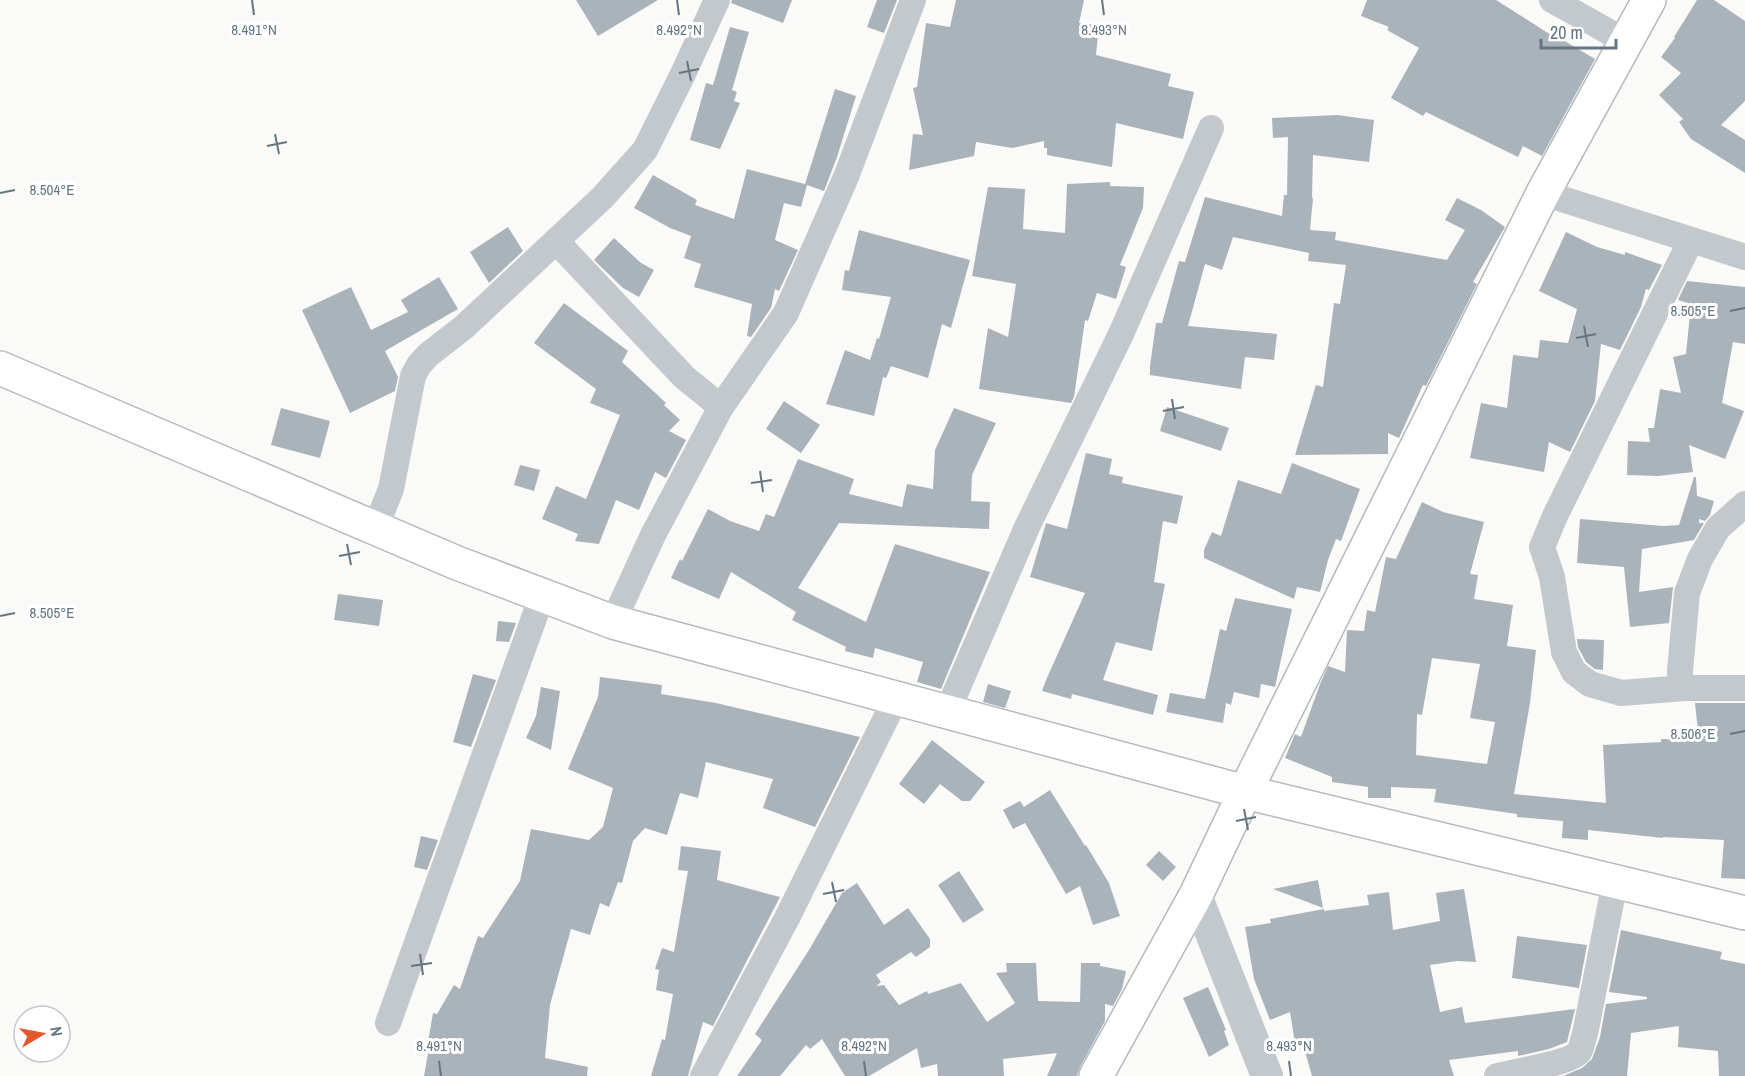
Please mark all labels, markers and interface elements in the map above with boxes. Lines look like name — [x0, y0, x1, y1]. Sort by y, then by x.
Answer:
scale bar — [1541, 12, 1616, 50]
text: 8.491°N — [231, 19, 277, 40]
text: 8.492°N — [656, 19, 702, 40]
text: 8.493°N — [1081, 19, 1127, 40]
text: 20 m — [1550, 20, 1583, 45]
text: 8.504°E — [30, 179, 75, 200]
text: 8.505°E — [1671, 300, 1716, 321]
text: 8.505°E — [30, 602, 75, 623]
text: 8.506°E — [1671, 723, 1716, 744]
north arrow — [12, 1004, 72, 1064]
text: N — [45, 1025, 68, 1038]
text: 8.491°N — [416, 1035, 462, 1056]
text: 8.492°N — [841, 1035, 887, 1056]
text: 8.493°N — [1266, 1035, 1312, 1056]

